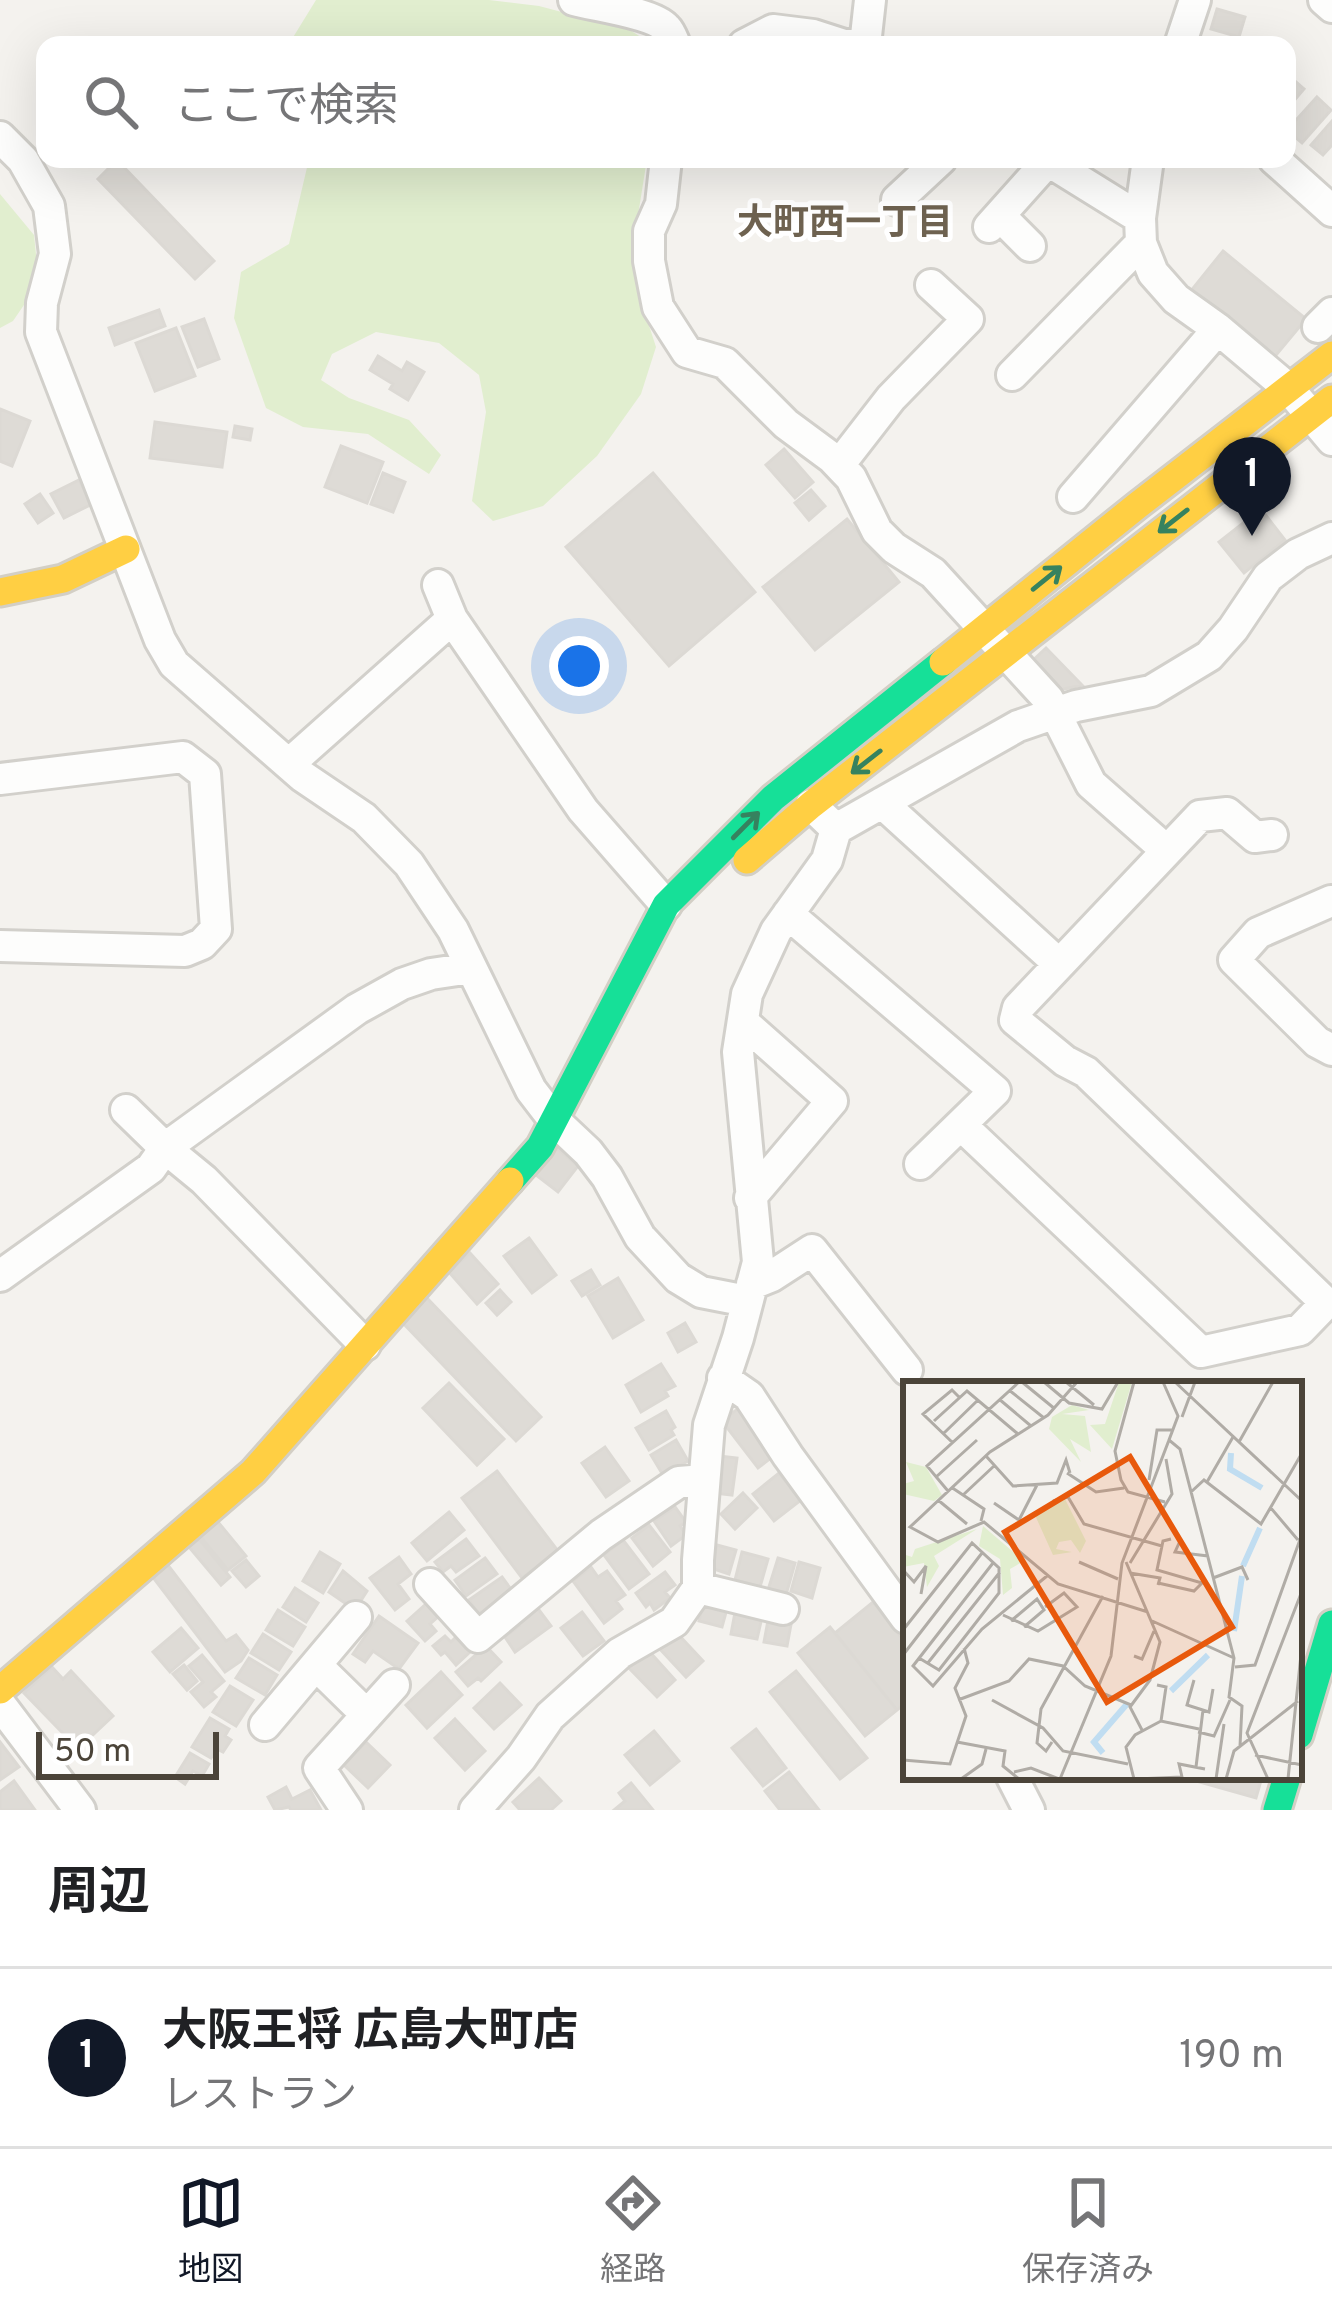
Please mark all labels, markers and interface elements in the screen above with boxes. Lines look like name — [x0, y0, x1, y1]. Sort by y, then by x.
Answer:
search box — [36, 36, 1296, 168]
icon: search — [78, 69, 144, 135]
text: ここで検索 — [174, 80, 399, 137]
district label: 大町西一丁目 — [737, 202, 953, 248]
pin: 1 — [1213, 437, 1291, 536]
one-way arrow — [1157, 507, 1189, 534]
one-way arrow — [1031, 565, 1063, 592]
your location — [549, 636, 609, 696]
one-way arrow — [850, 748, 882, 775]
one-way arrow — [731, 811, 760, 840]
inset map — [903, 1381, 1302, 1780]
scale bar — [36, 1726, 219, 1779]
text: 50 m — [54, 1732, 131, 1774]
text: 周辺 — [48, 1863, 150, 1928]
text: 大阪王将 広島大町店 — [162, 2005, 578, 2062]
text: 1 — [79, 2033, 95, 2082]
text: 190 m — [1179, 2033, 1284, 2082]
text: レストラン — [162, 2073, 357, 2122]
tab: 地図 — [178, 2170, 244, 2293]
tab: 経路 — [600, 2170, 666, 2293]
tab: 保存済み — [1022, 2170, 1154, 2293]

